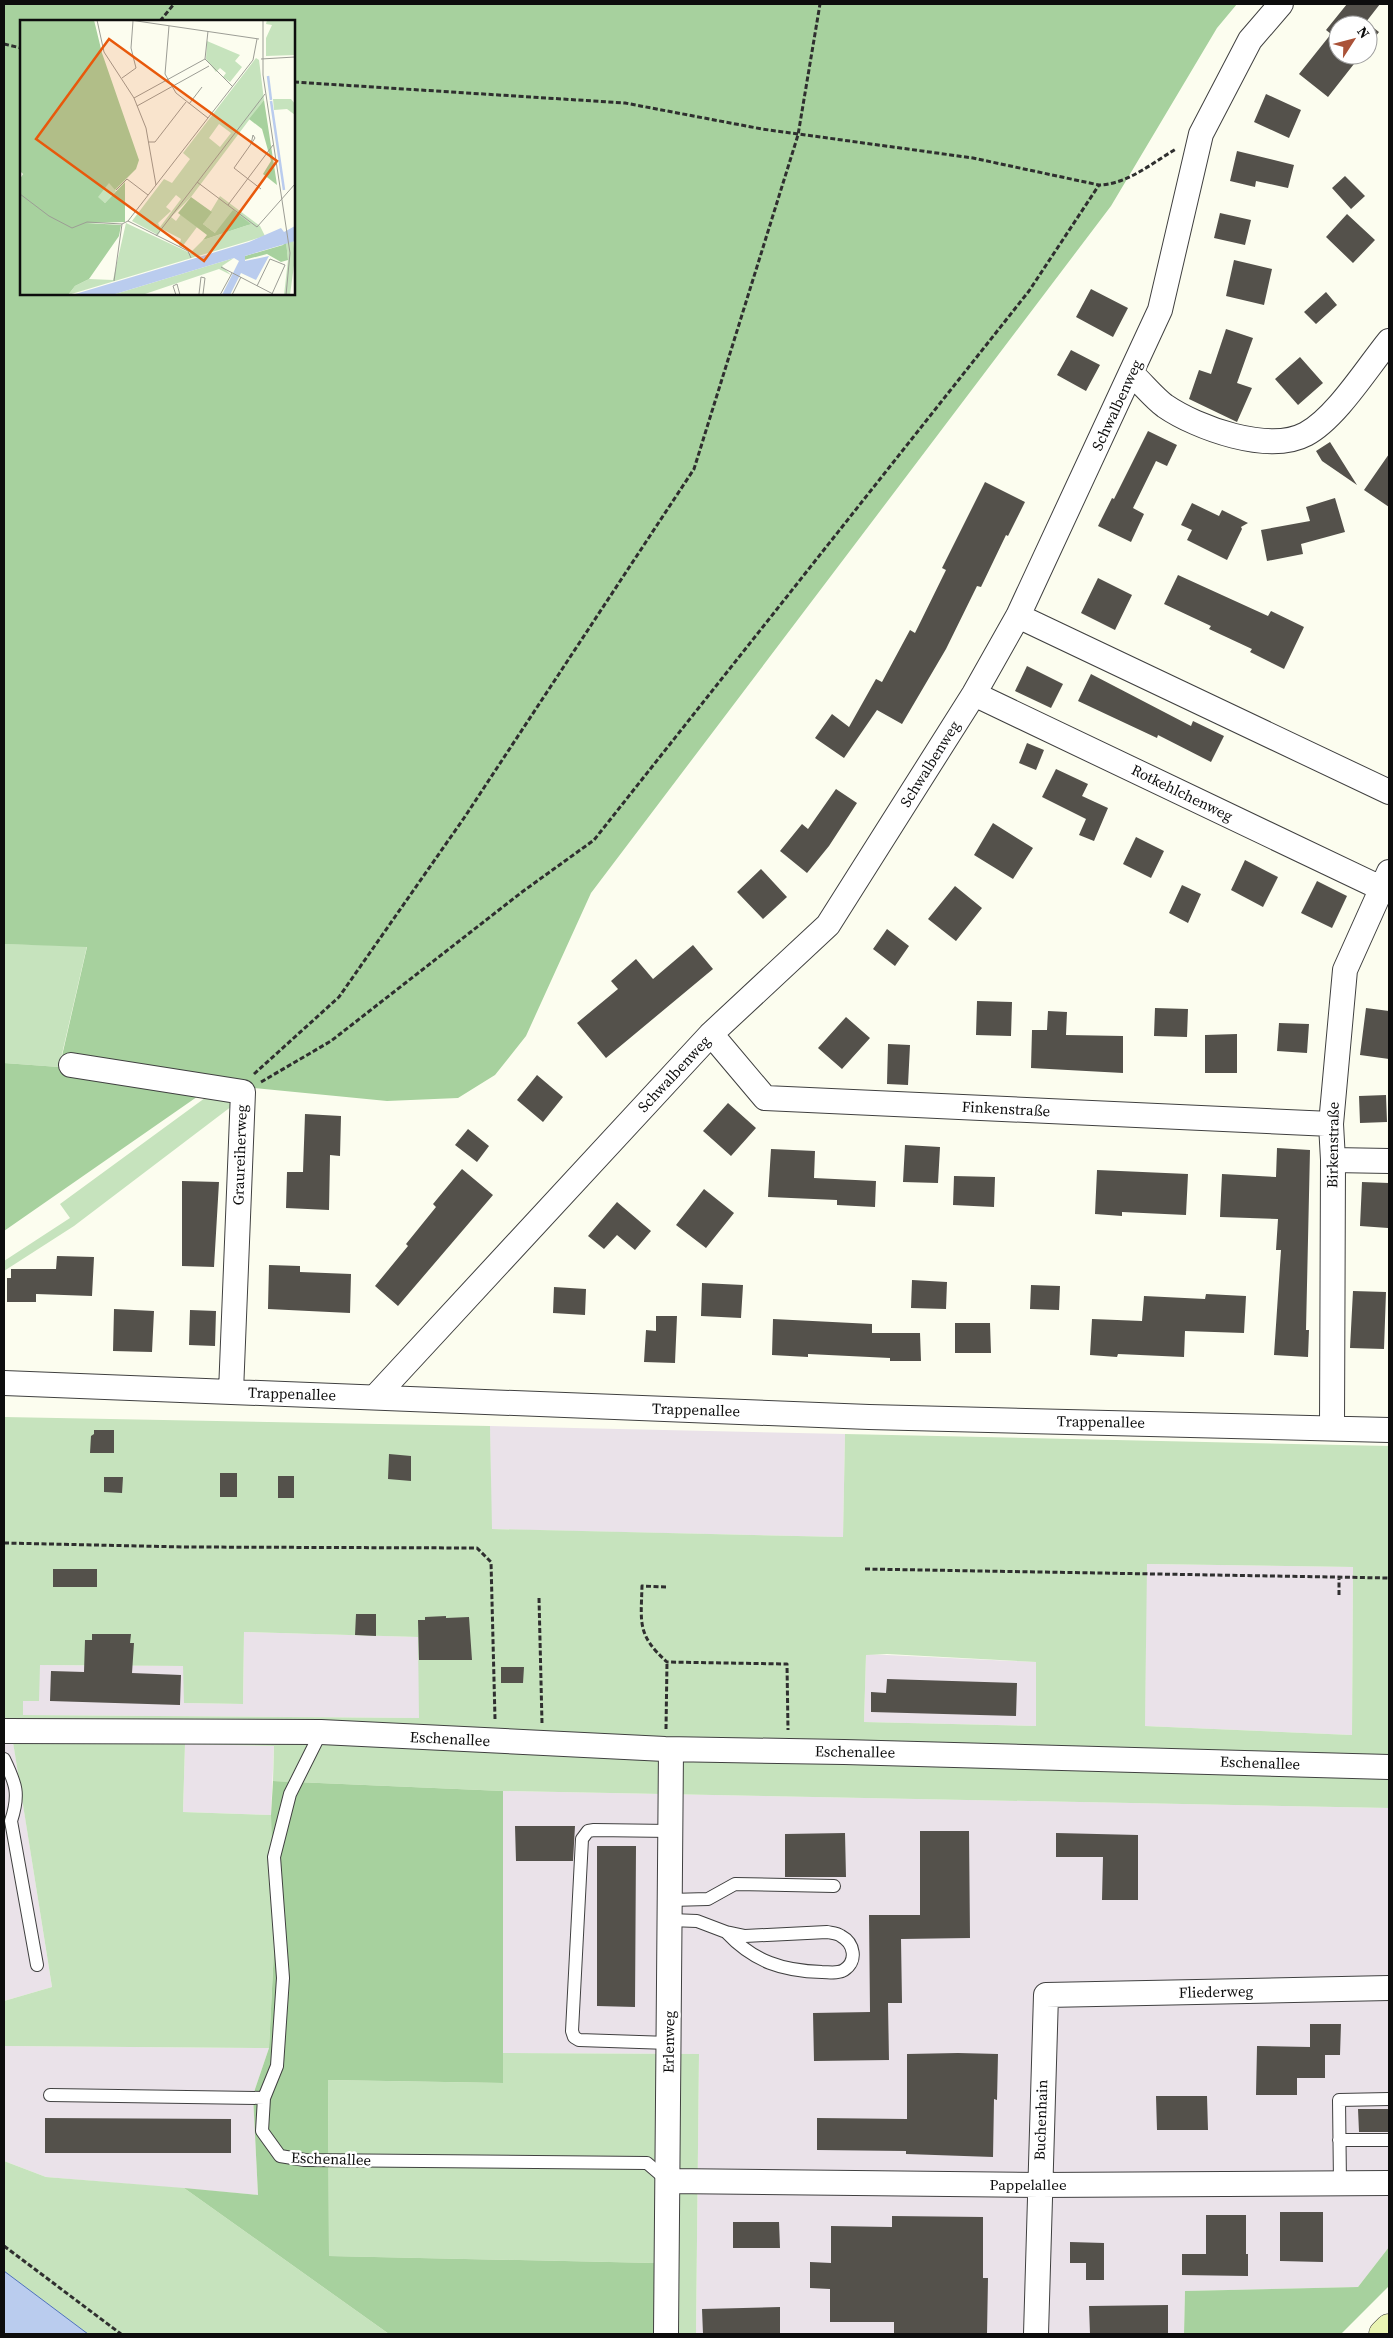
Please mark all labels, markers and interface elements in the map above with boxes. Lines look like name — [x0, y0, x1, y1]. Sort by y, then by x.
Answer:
north arrow — [1328, 15, 1378, 65]
inset map — [20, 20, 295, 295]
text: N — [1352, 22, 1375, 42]
street label: Schwalbenweg — [1086, 356, 1147, 454]
street label: Schwalbenweg — [895, 716, 965, 811]
street label: Rotkehlchenweg — [1128, 759, 1237, 826]
street label: Schwalbenweg — [632, 1030, 715, 1117]
street label: Finkenstraße — [961, 1096, 1051, 1121]
street label: Birkenstraße — [1321, 1101, 1344, 1188]
street label: Graureiherweg — [227, 1104, 252, 1206]
street label: Trappenallee — [248, 1381, 337, 1406]
street label: Trappenallee — [652, 1397, 741, 1422]
street label: Trappenallee — [1057, 1410, 1146, 1433]
street label: Eschenallee — [409, 1726, 491, 1751]
street label: Eschenallee — [815, 1740, 896, 1763]
street label: Eschenallee — [1220, 1751, 1301, 1774]
street label: Fliederweg — [1179, 1980, 1254, 2003]
street label: Erlenweg — [657, 2010, 680, 2073]
street label: Buchenhain — [1029, 2079, 1052, 2161]
street label: Eschenallee — [291, 2147, 372, 2170]
street label: Pappelallee — [989, 2174, 1067, 2195]

